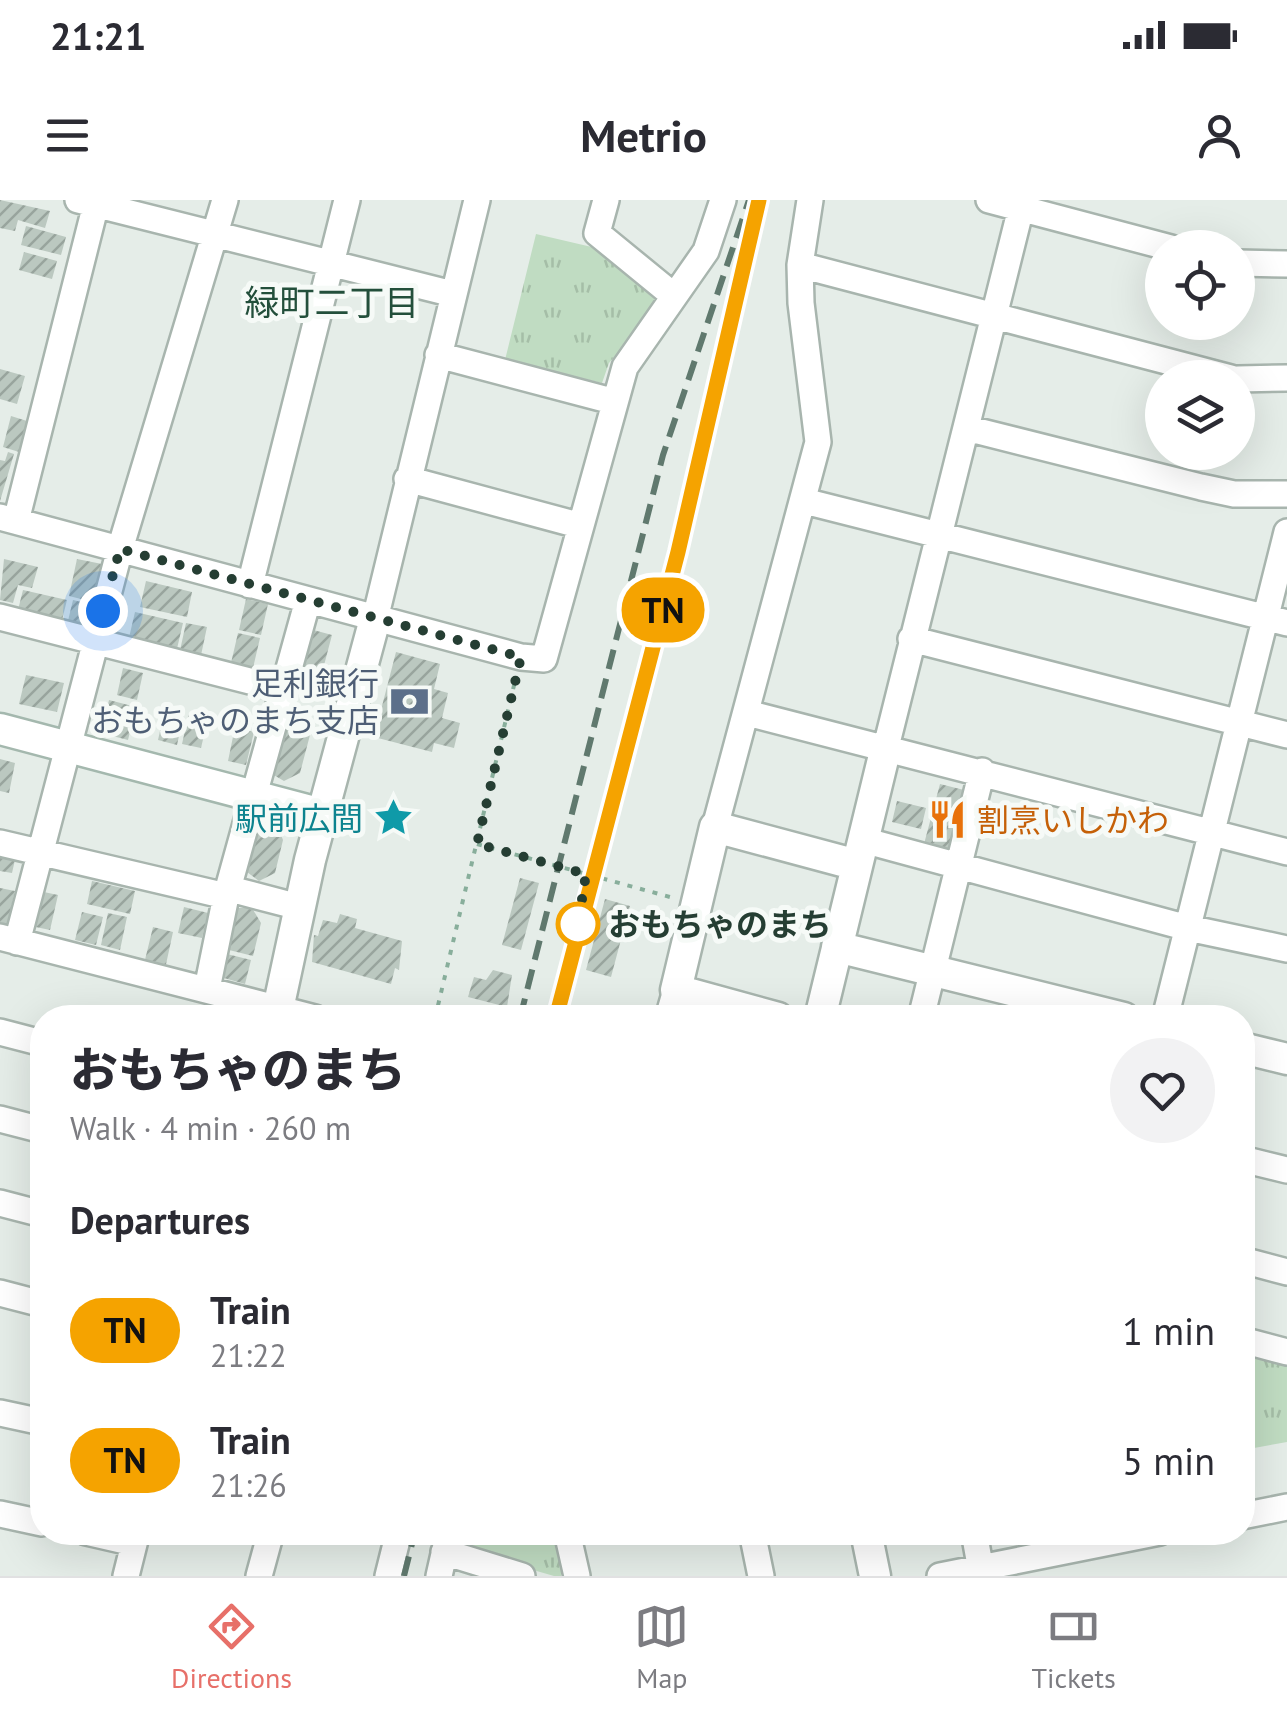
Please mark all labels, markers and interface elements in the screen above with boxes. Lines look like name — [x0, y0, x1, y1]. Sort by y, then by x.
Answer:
text: 21:21 — [50, 11, 146, 60]
text: Metrio — [580, 106, 707, 164]
icon: menu — [40, 108, 95, 163]
icon: person — [1192, 108, 1247, 163]
map controls — [1145, 230, 1255, 470]
button: locate — [1145, 230, 1255, 340]
district label: 緑町二丁目 — [244, 279, 420, 325]
button: layers — [1145, 360, 1255, 470]
line badge: TN — [618, 578, 708, 642]
your location — [78, 586, 128, 636]
text: TN — [642, 587, 684, 633]
place label: 足利銀行 おもちゃのまち支店 — [91, 662, 379, 741]
bank icon: 足利銀行 おもちゃのまち支店 — [388, 680, 430, 722]
place label: 駅前広間 — [235, 797, 363, 839]
place icon: 駅前広間 — [372, 797, 414, 839]
restaurant icon: 割烹いしかわ — [926, 799, 968, 841]
place label: 割烹いしかわ — [977, 799, 1169, 841]
marker: おもちゃのまち — [557, 903, 599, 945]
place label: おもちゃのまち — [608, 903, 832, 945]
text: おもちゃのまち — [70, 1038, 406, 1100]
button: heart — [1110, 1038, 1215, 1143]
text: Walk · 4 min · 260 m — [70, 1107, 351, 1149]
text: Departures — [70, 1195, 250, 1244]
text: Train — [210, 1285, 291, 1334]
text: 1 min — [1122, 1306, 1215, 1355]
text: TN — [104, 1307, 146, 1353]
text: 21:22 — [210, 1334, 287, 1376]
text: Train — [210, 1415, 291, 1464]
text: 5 min — [1122, 1436, 1215, 1485]
text: TN — [104, 1437, 146, 1483]
text: 21:26 — [210, 1464, 287, 1506]
tab: Directions — [171, 1599, 292, 1696]
tab: Map — [634, 1599, 689, 1696]
tab: Tickets — [1032, 1599, 1116, 1696]

